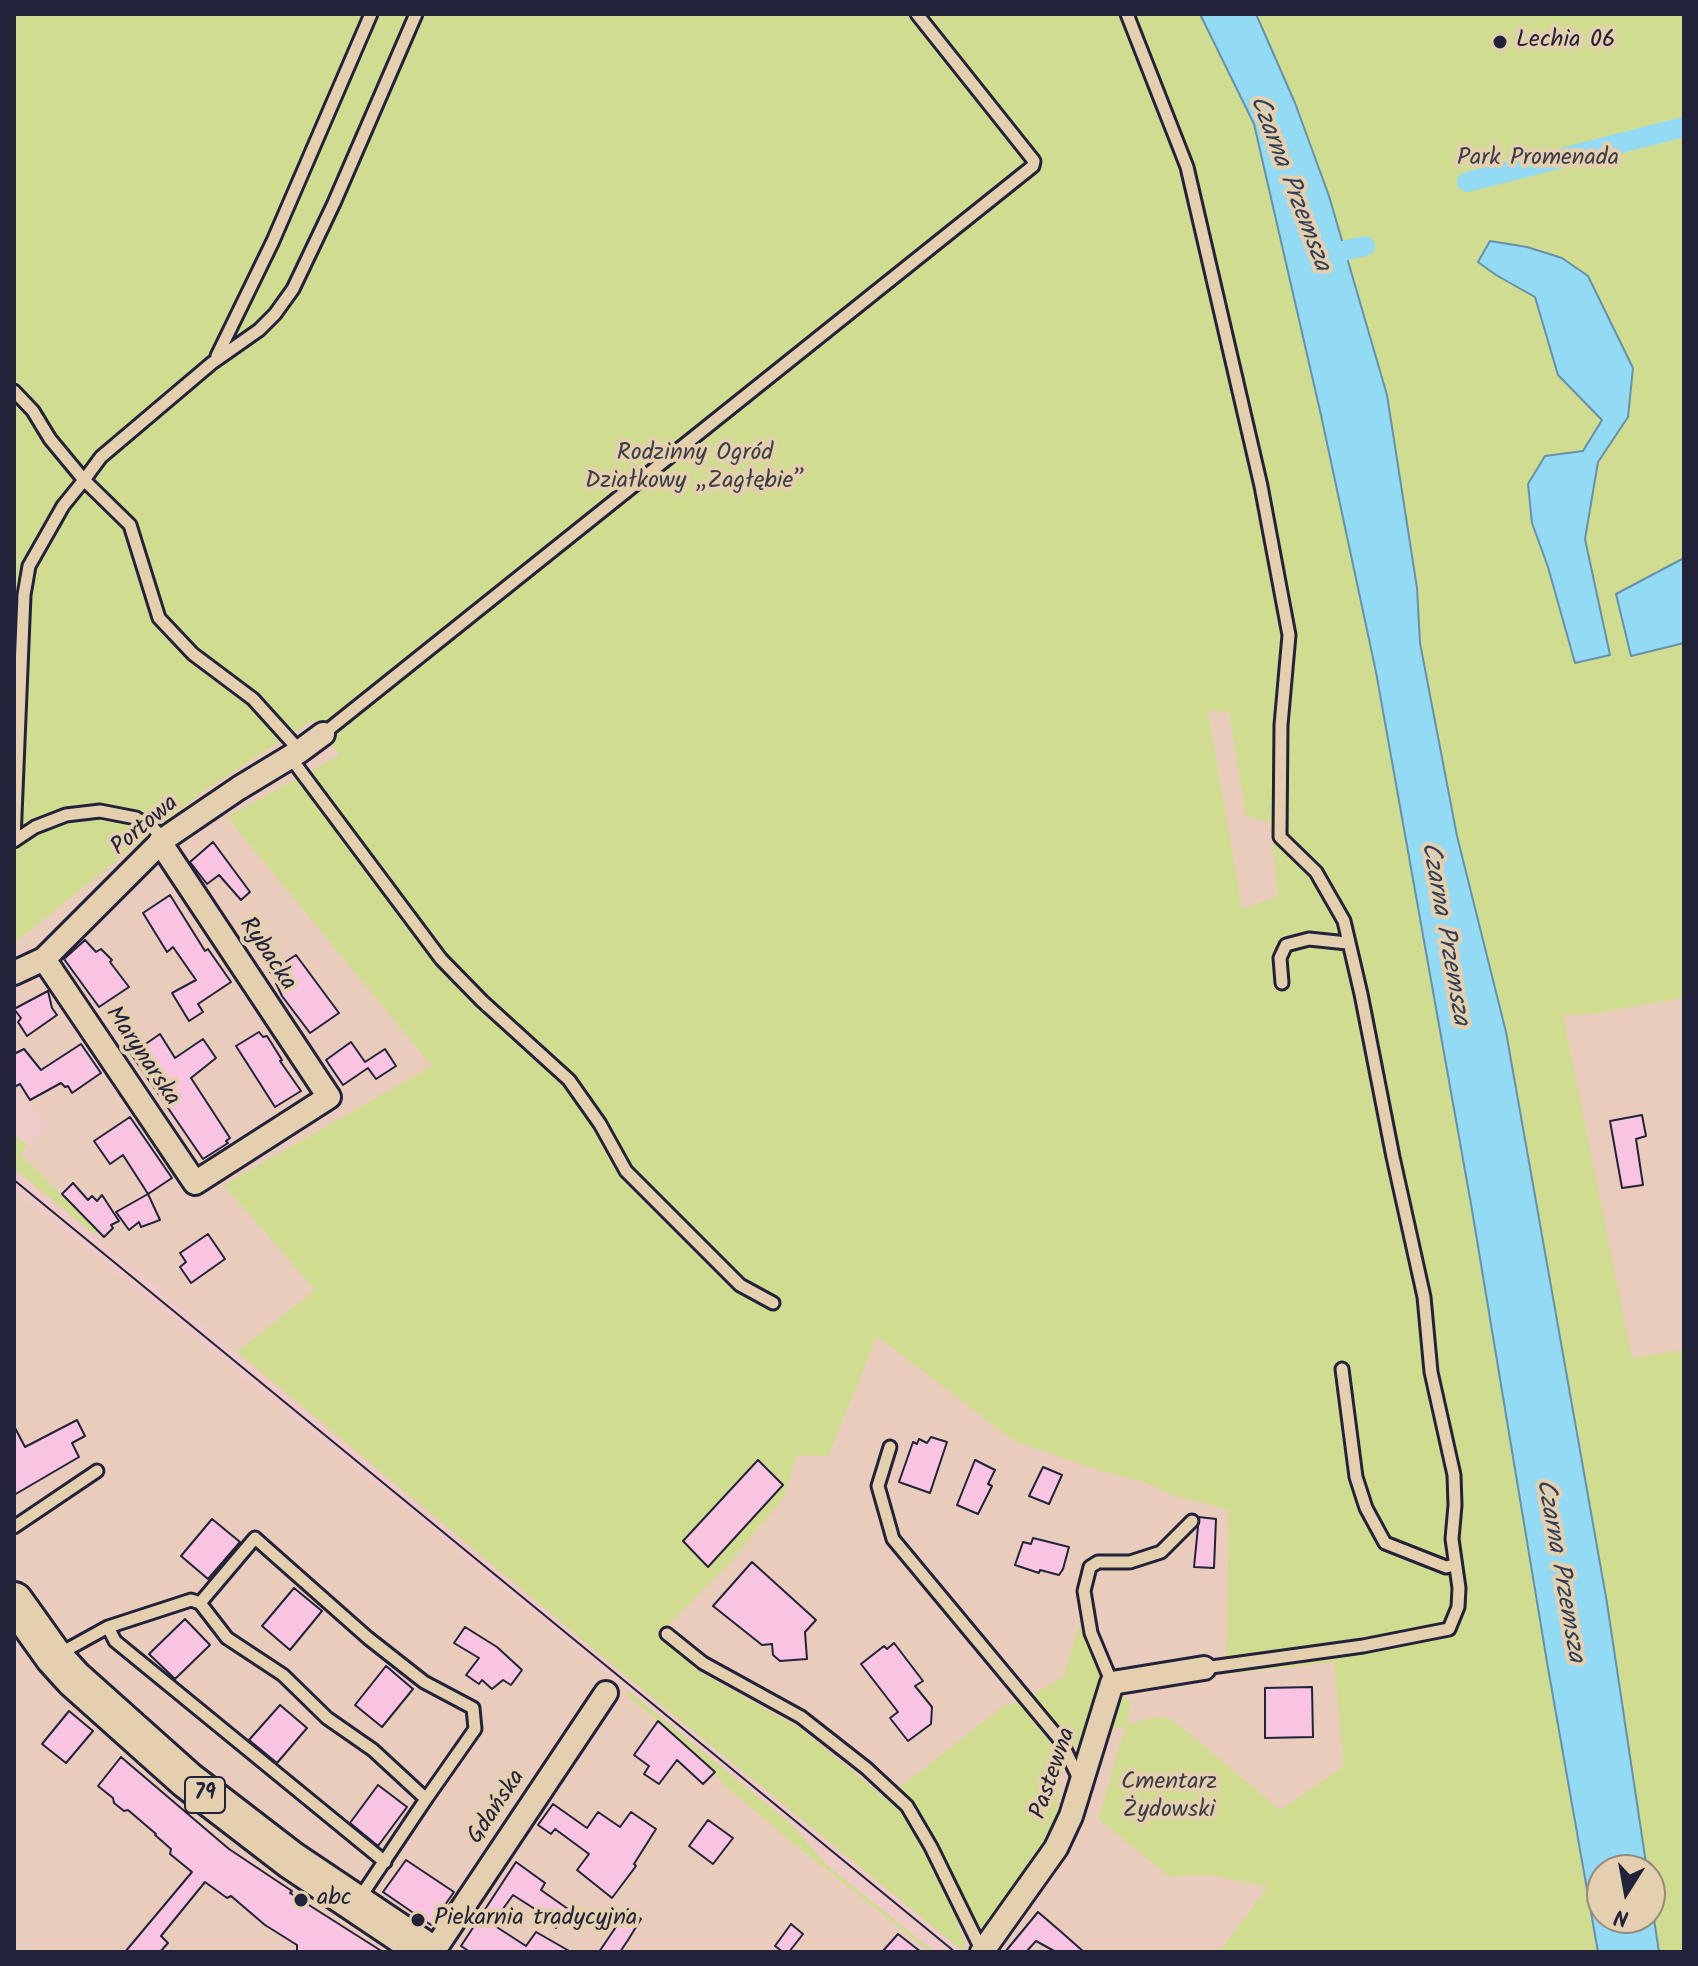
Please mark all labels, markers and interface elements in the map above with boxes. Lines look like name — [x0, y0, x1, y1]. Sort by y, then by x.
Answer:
place label: Lechia 06 — [1516, 28, 1615, 56]
marker: Lechia 06 — [1491, 33, 1509, 51]
water label: Czarna Przemsza — [1240, 92, 1336, 276]
park label: Park Promenada — [1457, 146, 1619, 174]
park label: Rodzinny Ogród Działkowy „Zagłębie” — [585, 441, 805, 497]
street label: Portowa — [106, 790, 186, 864]
water label: Czarna Przemsza — [1412, 840, 1474, 1028]
street label: Rybacka — [231, 913, 301, 997]
street label: Marynarska — [97, 1002, 185, 1112]
water label: Czarna Przemsza — [1527, 1477, 1589, 1665]
street label: Pastewna — [1026, 1724, 1084, 1824]
street label: Gdańska — [463, 1765, 533, 1851]
park label: Cmentarz Żydowski — [1121, 1770, 1217, 1826]
road number: 79 — [185, 1777, 225, 1813]
north arrow — [1586, 1854, 1666, 1934]
place label: abc — [317, 1886, 352, 1914]
marker: abc — [292, 1891, 310, 1909]
text: N — [1612, 1898, 1632, 1935]
place label: Piekarnia tradycyjna — [434, 1906, 637, 1934]
marker: Piekarnia tradycyjna — [409, 1911, 427, 1929]

